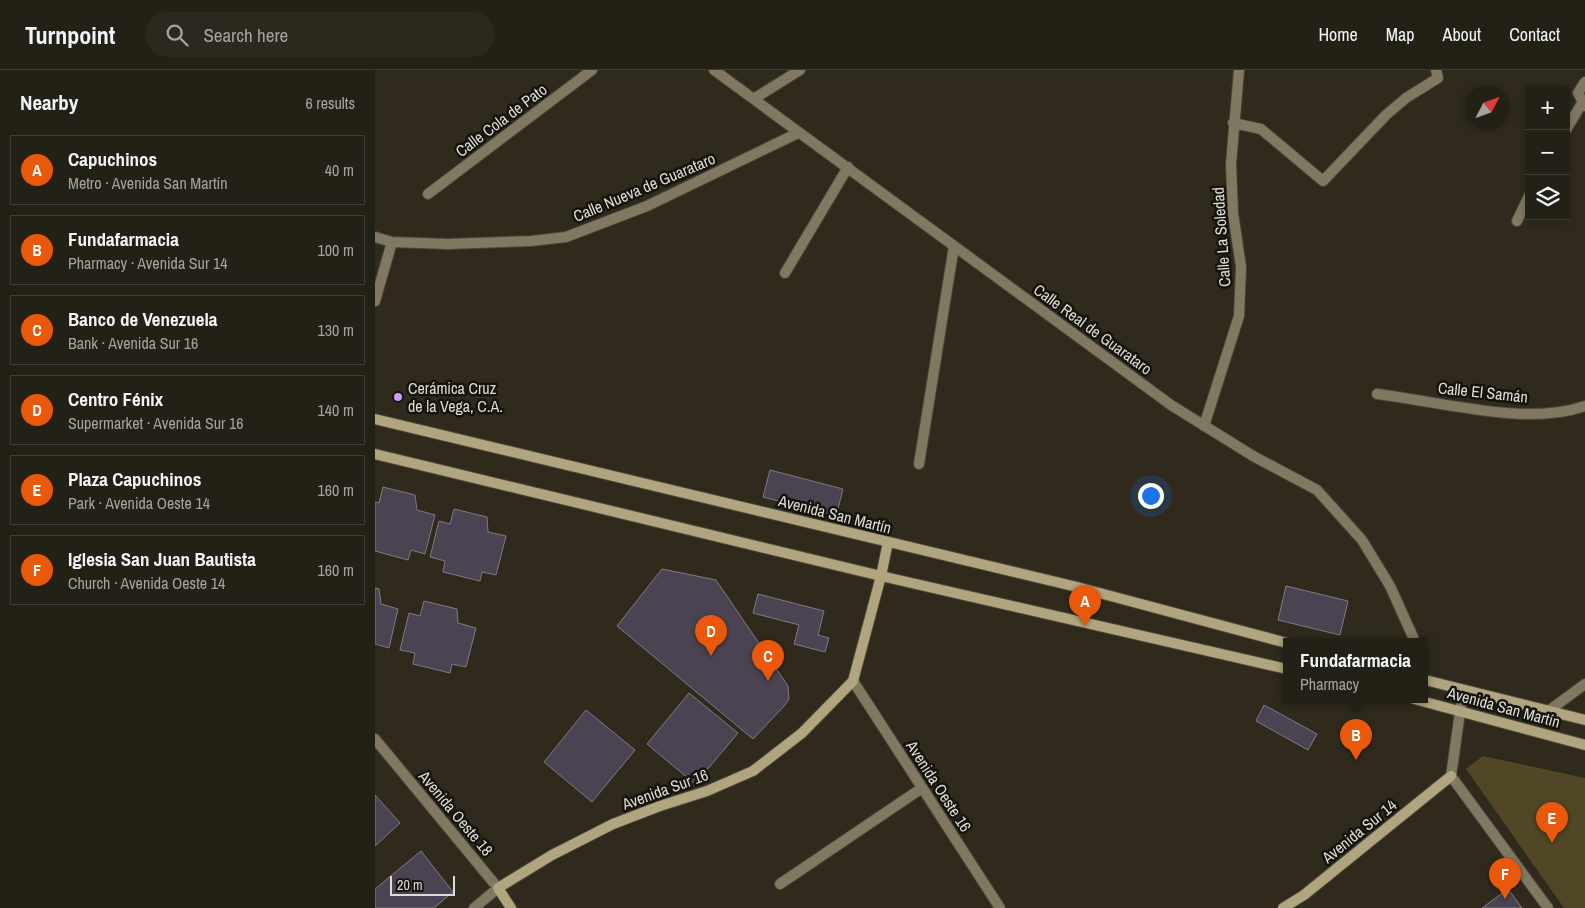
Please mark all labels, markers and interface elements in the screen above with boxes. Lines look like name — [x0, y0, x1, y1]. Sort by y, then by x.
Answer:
search box — [145, 12, 495, 57]
text: Turnpoint — [25, 19, 115, 51]
icon: search — [163, 21, 191, 49]
text: Search here — [203, 22, 288, 48]
text: Home — [1318, 22, 1358, 47]
text: Map — [1386, 22, 1415, 47]
text: About — [1443, 22, 1481, 47]
text: Contact — [1509, 22, 1560, 47]
street label: Calle Cola de Pato — [451, 78, 551, 162]
north arrow — [1465, 85, 1510, 130]
map controls — [1525, 85, 1570, 220]
button: + — [1525, 85, 1570, 130]
text: Nearby — [20, 88, 78, 117]
text: 6 results — [305, 92, 355, 114]
button: − — [1525, 130, 1570, 175]
text: Capuchinos — [68, 146, 157, 172]
street label: Calle Nueva de Guarataro — [570, 147, 718, 227]
text: A — [32, 159, 42, 181]
text: 40 m — [325, 159, 354, 181]
text: Metro · Avenida San Martín — [68, 172, 228, 194]
button: layers — [1525, 175, 1570, 220]
street label: Calle La Soledad — [1207, 186, 1235, 288]
text: Fundafarmacia — [68, 226, 179, 252]
text: B — [32, 239, 42, 261]
text: 100 m — [318, 239, 354, 261]
text: Pharmacy · Avenida Sur 14 — [68, 252, 228, 274]
street label: Calle Real de Guarataro — [1029, 279, 1157, 379]
text: Banco de Venezuela — [68, 306, 218, 332]
text: C — [32, 319, 42, 341]
text: 130 m — [318, 319, 354, 341]
text: Bank · Avenida Sur 16 — [68, 332, 198, 354]
street label: Calle El Samán — [1437, 376, 1529, 408]
place label: Cerámica Cruz de la Vega, C.A. — [408, 377, 503, 417]
text: Centro Fénix — [68, 386, 163, 412]
marker: Cerámica Cruz de la Vega, C.A. — [392, 391, 404, 403]
text: D — [32, 399, 42, 421]
text: 140 m — [318, 399, 354, 421]
text: Supermarket · Avenida Sur 16 — [68, 412, 244, 434]
text: Plaza Capuchinos — [68, 466, 201, 492]
text: E — [33, 479, 41, 501]
text: 160 m — [318, 479, 354, 501]
your location — [1138, 483, 1164, 509]
street label: Avenida San Martín — [775, 489, 894, 539]
text: Park · Avenida Oeste 14 — [68, 492, 210, 514]
text: Iglesia San Juan Bautista — [68, 546, 256, 572]
text: F — [33, 559, 41, 581]
text: 160 m — [318, 559, 354, 581]
text: Church · Avenida Oeste 14 — [68, 572, 225, 594]
pin: A — [1069, 585, 1101, 626]
pin: D — [695, 615, 727, 656]
popup — [1283, 638, 1428, 703]
pin: C — [752, 640, 784, 681]
text: Fundafarmacia — [1300, 647, 1411, 673]
text: Pharmacy — [1300, 673, 1359, 695]
street label: Avenida San Martín — [1444, 681, 1563, 733]
pin: B — [1340, 719, 1372, 760]
street label: Avenida Oeste 16 — [901, 735, 977, 836]
street label: Avenida Sur 16 — [618, 763, 711, 815]
street label: Avenida Oeste 18 — [413, 765, 498, 860]
street label: Avenida Sur 14 — [1316, 794, 1401, 869]
pin: E — [1536, 802, 1568, 843]
pin: F — [1489, 858, 1521, 899]
scale bar — [390, 873, 455, 896]
text: 20 m — [397, 876, 423, 894]

